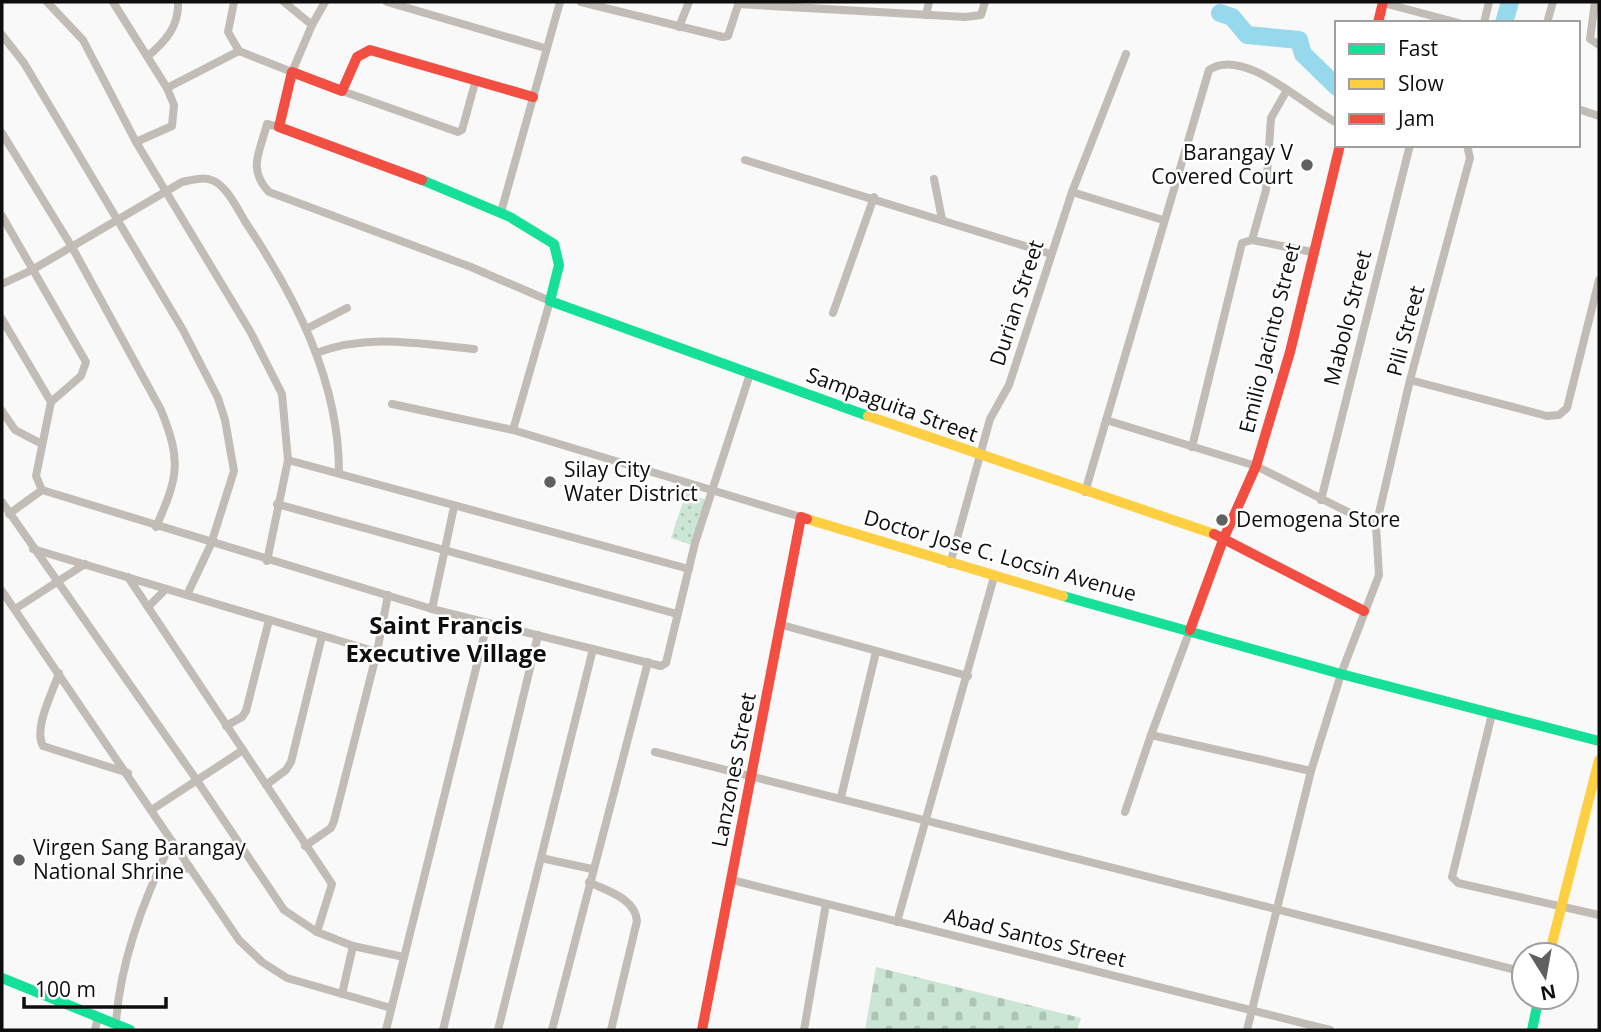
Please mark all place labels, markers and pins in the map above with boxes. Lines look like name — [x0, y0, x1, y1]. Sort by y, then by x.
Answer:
place label: Barangay V Covered Court — [1151, 138, 1293, 190]
marker: Barangay V Covered Court — [1299, 157, 1315, 173]
place label: Silay City Water District — [564, 455, 698, 507]
marker: Silay City Water District — [542, 474, 558, 490]
place label: Demogena Store — [1236, 505, 1400, 533]
marker: Demogena Store — [1214, 512, 1230, 528]
place label: Virgen Sang Barangay National Shrine — [33, 833, 246, 885]
marker: Virgen Sang Barangay National Shrine — [11, 852, 27, 868]

